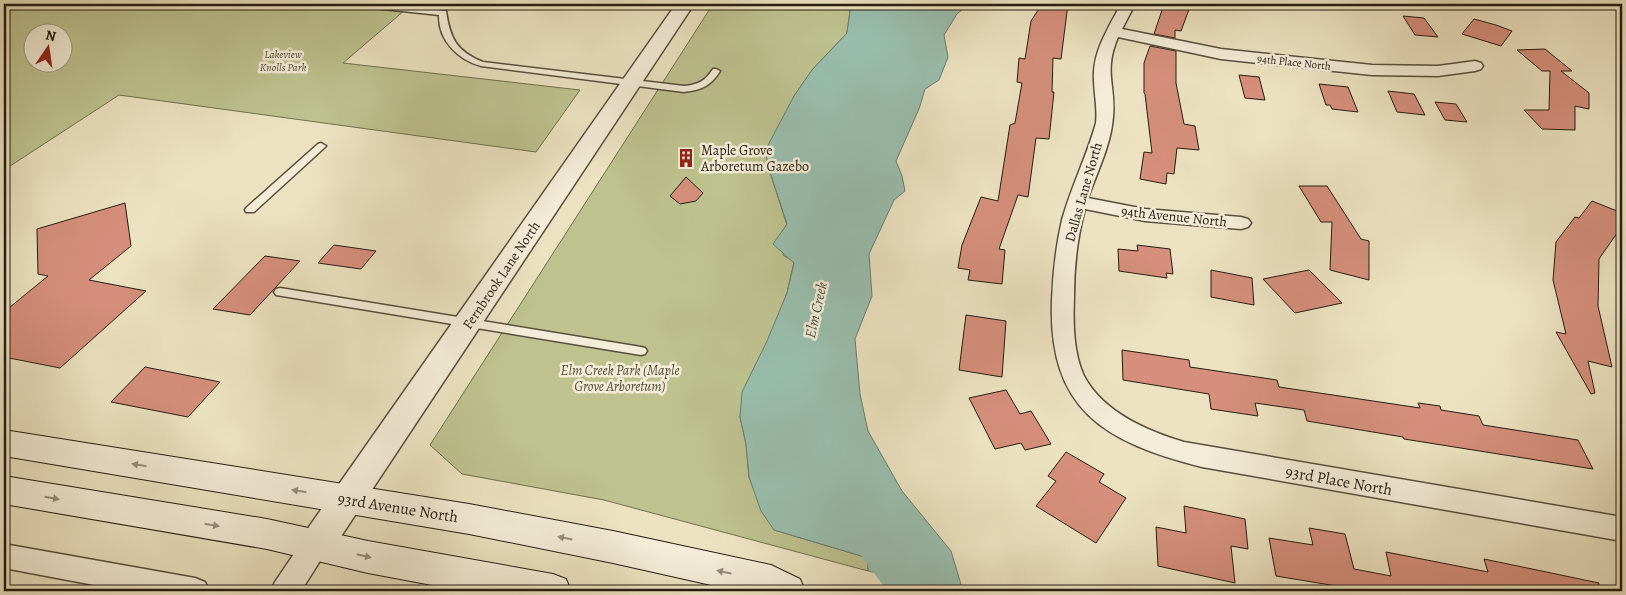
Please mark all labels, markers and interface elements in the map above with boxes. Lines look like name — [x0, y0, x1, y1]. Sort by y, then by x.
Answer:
north arrow — [22, 22, 72, 72]
text: N — [44, 25, 58, 46]
park label: Lakeview Knolls Park — [260, 47, 306, 75]
street label: 94th Place North — [1256, 51, 1332, 74]
street label: Dallas Lane North — [1060, 140, 1107, 244]
place label: Maple Grove Arboretum Gazebo — [700, 141, 809, 176]
building icon: Maple Grove Arboretum Gazebo — [675, 147, 697, 169]
street label: 94th Avenue North — [1120, 201, 1228, 232]
street label: Fernbrook Lane North — [458, 217, 545, 333]
water label: Elm Creek — [800, 280, 832, 340]
park label: Elm Creek Park (Maple Grove Arboretum) — [561, 361, 680, 396]
one-way arrow — [131, 461, 147, 469]
street label: 93rd Place North — [1284, 461, 1394, 501]
one-way arrow — [291, 487, 307, 495]
street label: 93rd Avenue North — [336, 488, 460, 528]
one-way arrow — [44, 495, 60, 503]
one-way arrow — [204, 522, 220, 530]
one-way arrow — [557, 533, 573, 541]
one-way arrow — [356, 552, 371, 560]
one-way arrow — [717, 568, 732, 576]

